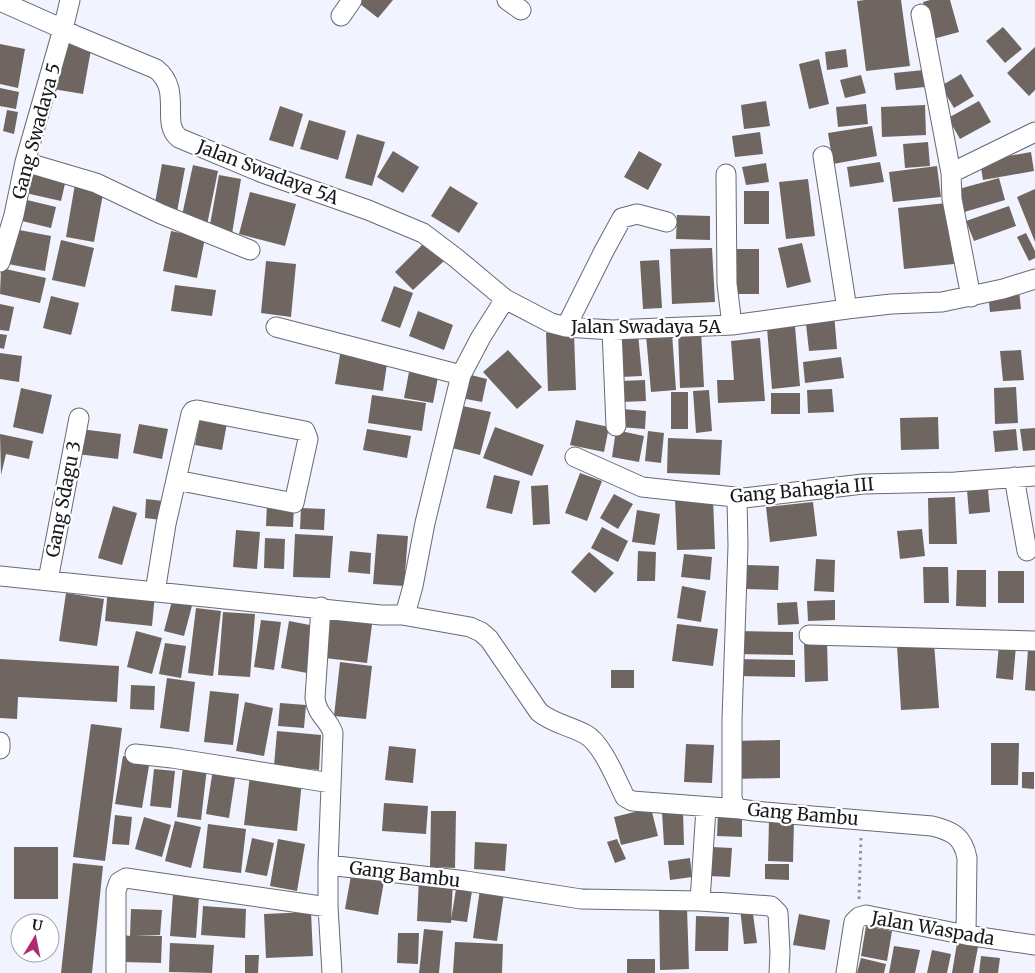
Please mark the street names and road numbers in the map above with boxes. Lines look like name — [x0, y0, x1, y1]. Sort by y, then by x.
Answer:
street label: Gang Swadaya 5 — [7, 60, 65, 202]
street label: Jalan Swadaya 5A — [193, 134, 342, 210]
street label: Jalan Swadaya 5A — [570, 315, 721, 338]
street label: Gang Sdagu 3 — [40, 439, 86, 559]
street label: Gang Bahagia III — [729, 472, 875, 508]
street label: Gang Bambu — [746, 798, 860, 830]
street label: Gang Bambu — [348, 856, 462, 892]
street label: Jalan Waspada — [869, 906, 997, 950]

